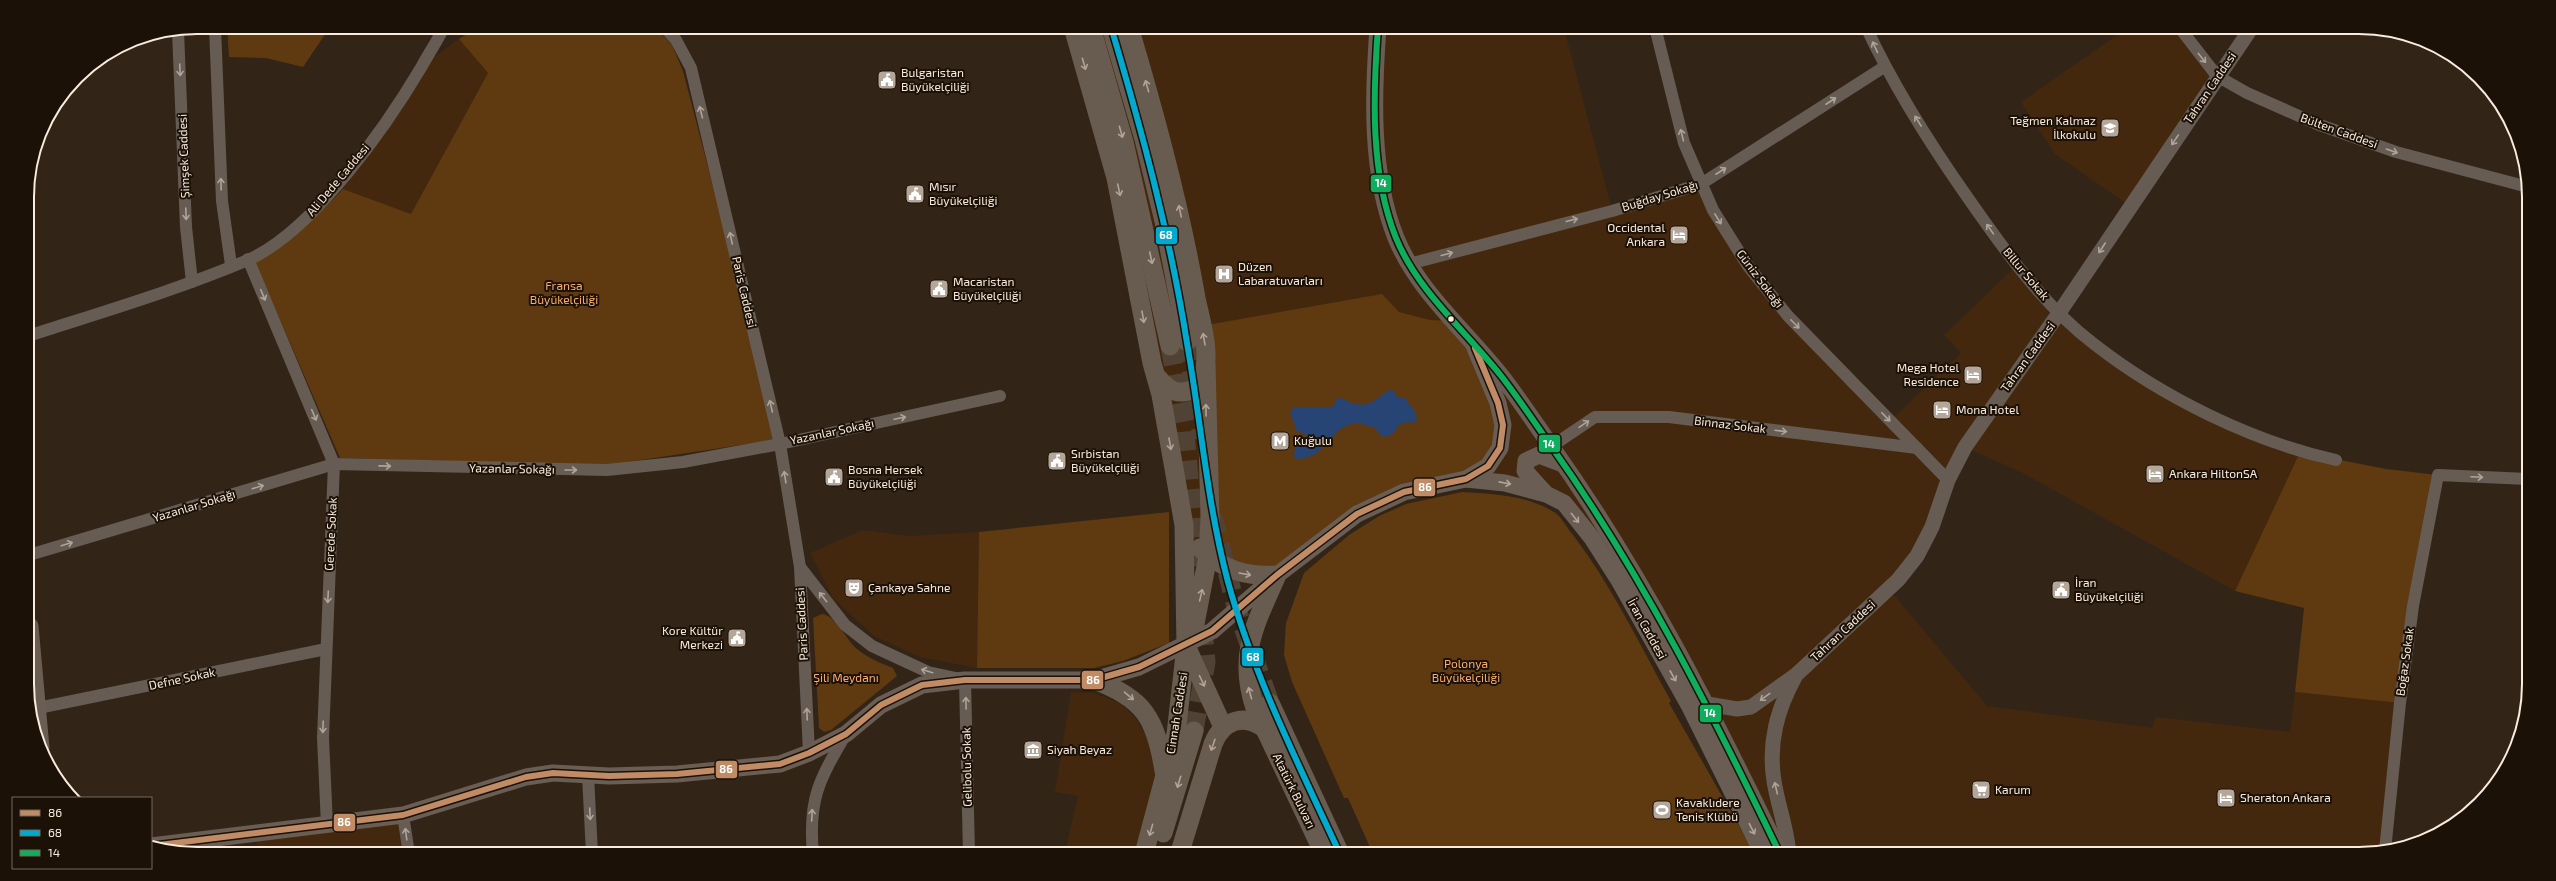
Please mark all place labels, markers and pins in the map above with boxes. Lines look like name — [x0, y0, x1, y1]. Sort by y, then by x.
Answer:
place label: Bulgaristan Büyükelçiliği — [901, 65, 969, 94]
public building icon: Bulgaristan Büyükelçiliği — [876, 69, 898, 91]
place label: Teğmen Kalmaz İlkokulu — [2010, 113, 2096, 141]
school or university icon: Teğmen Kalmaz İlkokulu — [2099, 117, 2121, 139]
place label: Mısır Büyükelçiliği — [929, 179, 997, 208]
public building icon: Mısır Büyükelçiliği — [904, 183, 926, 205]
place label: Occidental Ankara — [1607, 220, 1665, 248]
hotel icon: Occidental Ankara — [1668, 224, 1690, 246]
place label: Düzen Labaratuvarları — [1238, 259, 1323, 287]
hospital icon: Düzen Labaratuvarları — [1213, 263, 1235, 285]
place label: Macaristan Büyükelçiliği — [953, 274, 1021, 303]
public building icon: Macaristan Büyükelçiliği — [928, 278, 950, 300]
unlabelled marker — [1446, 314, 1456, 324]
place label: Mega Hotel Residence — [1897, 360, 1959, 388]
hotel icon: Mega Hotel Residence — [1962, 364, 1984, 386]
hotel icon: Mona Hotel — [1931, 399, 1953, 421]
place label: Mona Hotel — [1956, 402, 2019, 416]
metro station icon: Kuğulu — [1269, 430, 1291, 452]
place label: Kuğulu — [1294, 433, 1332, 447]
place label: Sırbistan Büyükelçiliği — [1071, 446, 1139, 475]
public building icon: Sırbistan Büyükelçiliği — [1046, 450, 1068, 472]
place label: Bosna Hersek Büyükelçiliği — [848, 462, 923, 491]
hotel icon: Ankara HiltonSA — [2144, 463, 2166, 485]
public building icon: Bosna Hersek Büyükelçiliği — [823, 466, 845, 488]
place label: Ankara HiltonSA — [2169, 466, 2258, 480]
place label: İran Büyükelçiliği — [2075, 575, 2143, 604]
theatre icon: Çankaya Sahne — [843, 577, 865, 599]
public building icon: İran Büyükelçiliği — [2050, 579, 2072, 601]
place label: Çankaya Sahne — [868, 580, 950, 595]
place label: Kore Kültür Merkezi — [662, 623, 723, 651]
public building icon: Kore Kültür Merkezi — [726, 627, 748, 649]
museum icon: Siyah Beyaz — [1022, 739, 1044, 761]
place label: Siyah Beyaz — [1047, 742, 1112, 756]
supermarket icon: Karum — [1970, 779, 1992, 801]
place label: Karum — [1995, 782, 2031, 796]
hotel icon: Sheraton Ankara — [2215, 787, 2237, 809]
place label: Sheraton Ankara — [2240, 790, 2331, 804]
place label: Kavaklıdere Tenis Klübü — [1676, 795, 1740, 823]
sports icon: Kavaklıdere Tenis Klübü — [1651, 799, 1673, 821]

